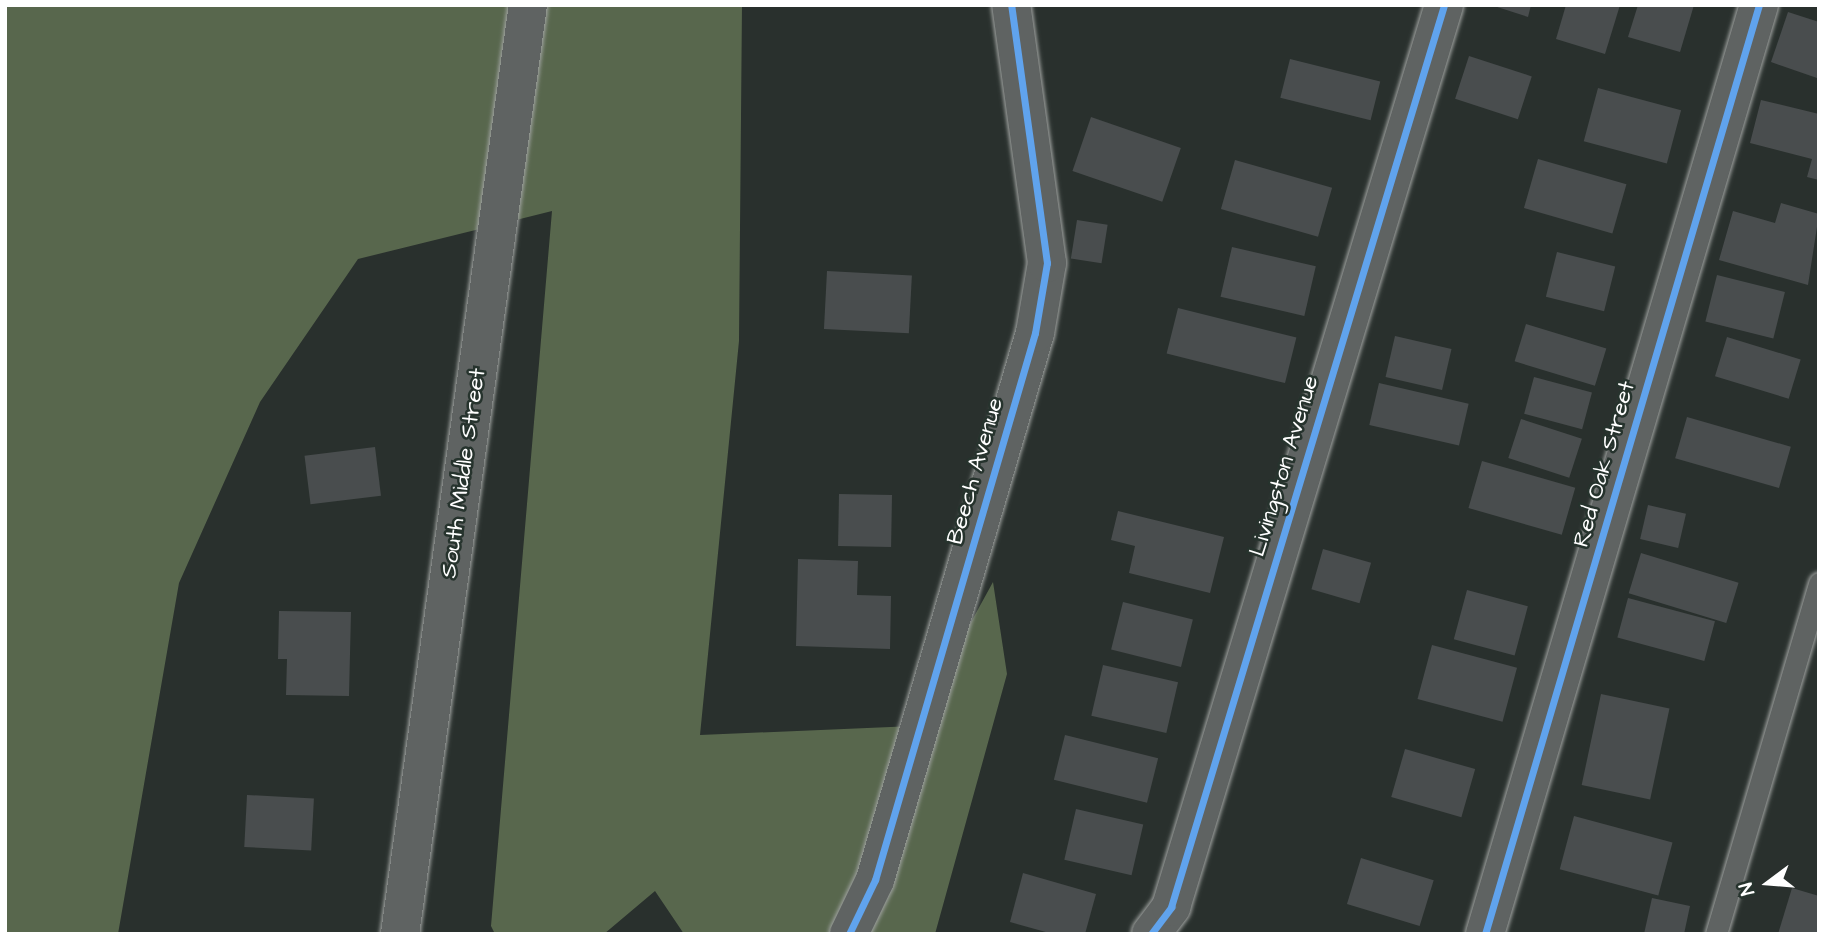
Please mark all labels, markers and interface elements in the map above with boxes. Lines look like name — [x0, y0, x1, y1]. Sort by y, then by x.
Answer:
street label: South Middle Street — [435, 366, 491, 580]
street label: Livingston Avenue — [1243, 372, 1325, 560]
street label: Red Oak Street — [1567, 378, 1641, 550]
street label: Beech Avenue — [941, 395, 1009, 547]
north arrow — [1733, 848, 1803, 918]
text: N — [1733, 879, 1762, 898]

